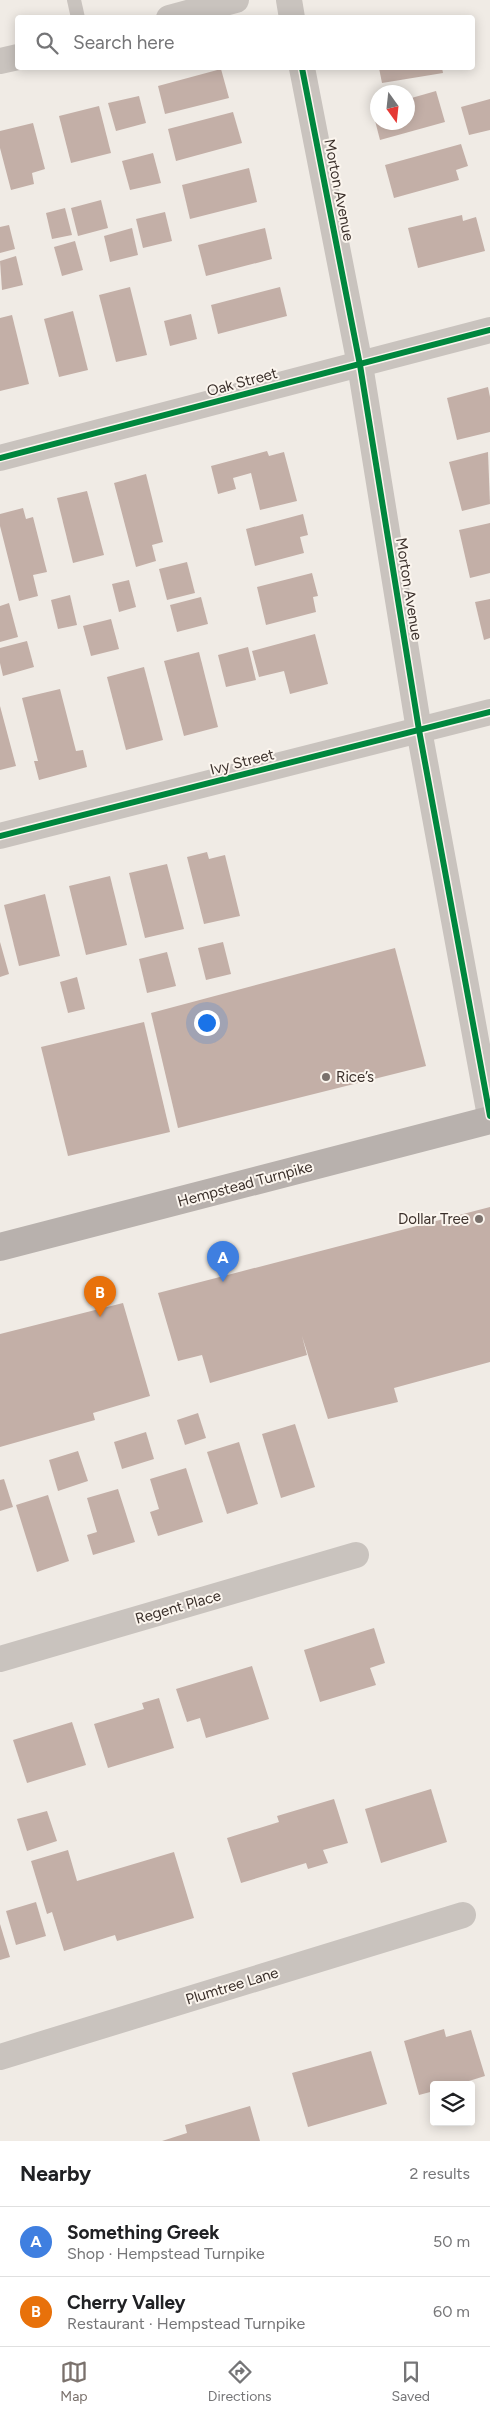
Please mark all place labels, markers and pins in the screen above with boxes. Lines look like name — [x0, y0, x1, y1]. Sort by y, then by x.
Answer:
place label: Rice’s — [336, 1068, 374, 1086]
marker: Rice’s — [320, 1071, 332, 1083]
place label: Dollar Tree — [398, 1210, 469, 1228]
marker: Dollar Tree — [473, 1213, 485, 1225]
pin: A — [207, 1241, 239, 1282]
pin: B — [84, 1276, 116, 1317]

